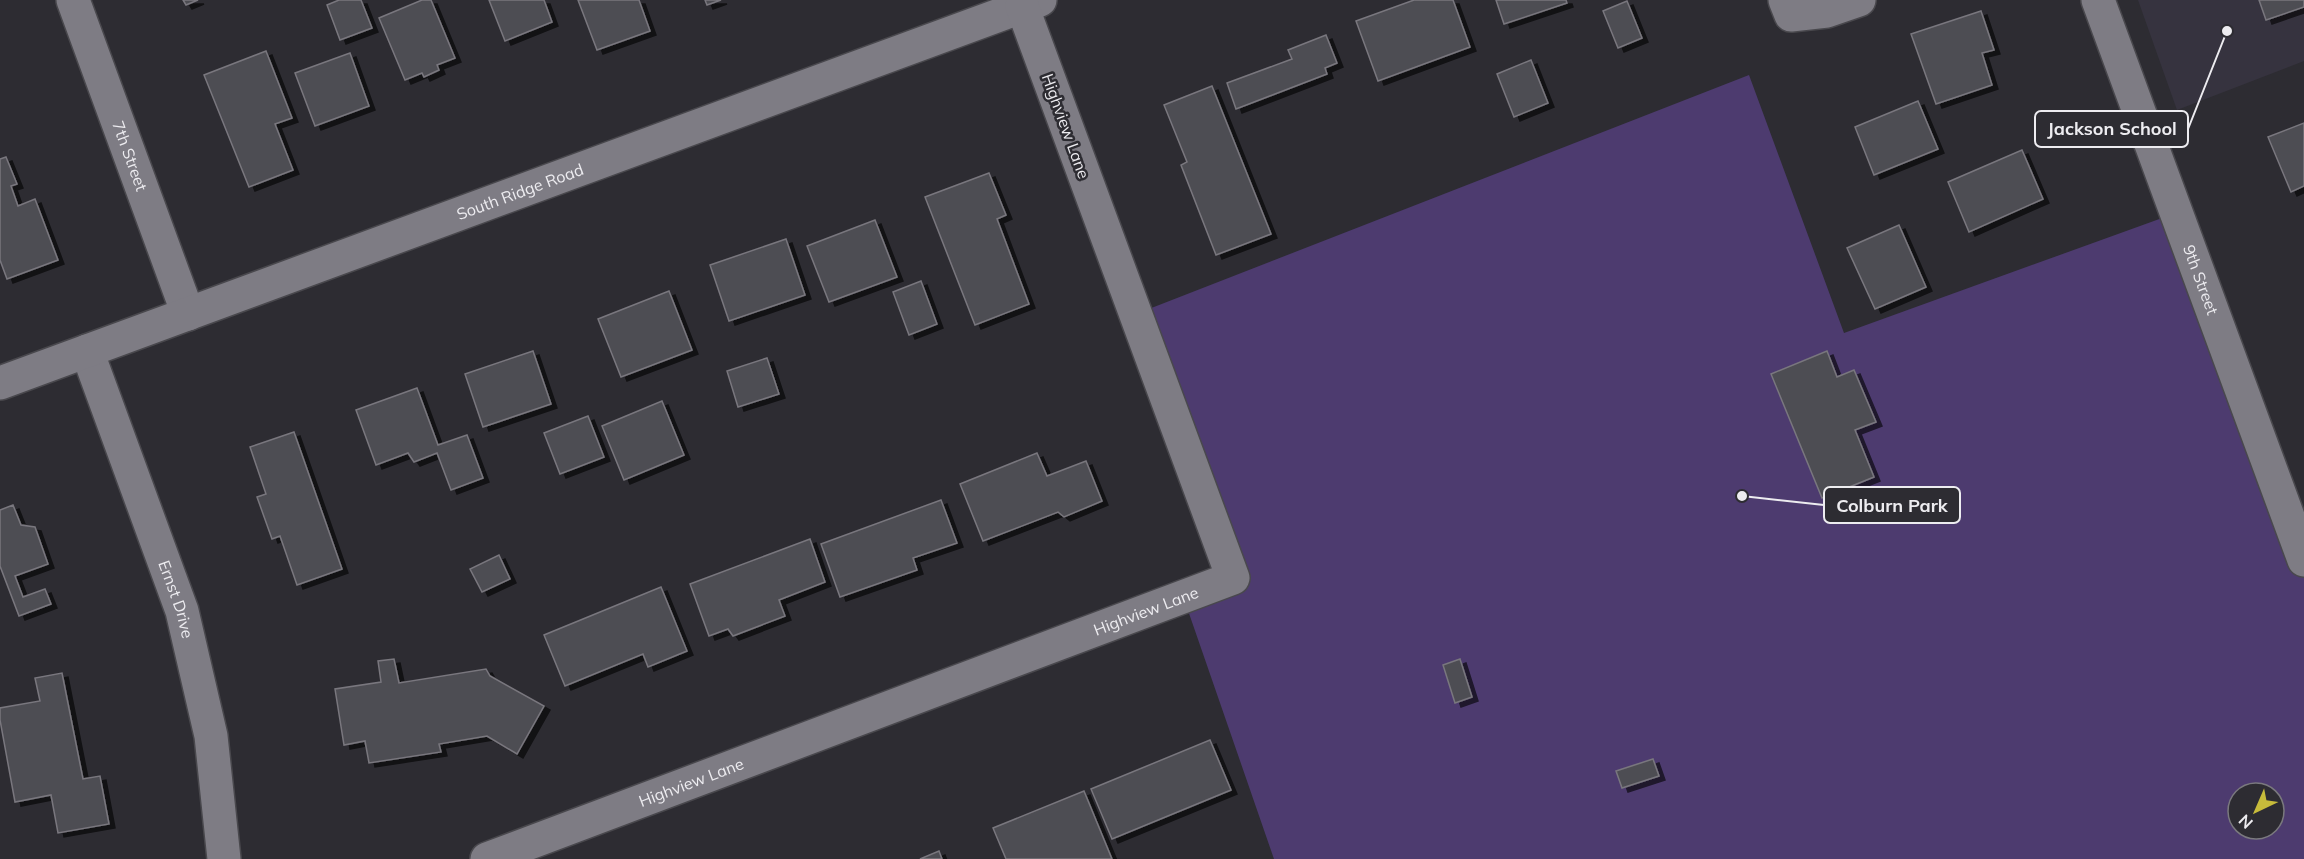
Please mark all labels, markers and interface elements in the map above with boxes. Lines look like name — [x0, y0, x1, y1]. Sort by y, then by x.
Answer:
street label: Highview Lane — [1038, 71, 1094, 181]
callout: Jackson School — [2035, 111, 2188, 147]
text: Jackson School — [2047, 117, 2177, 140]
street label: 7th Street — [108, 118, 152, 194]
street label: South Ridge Road — [454, 159, 586, 224]
street label: 9th Street — [2179, 242, 2223, 318]
callout: Colburn Park — [1824, 487, 1960, 523]
text: Colburn Park — [1836, 494, 1949, 517]
street label: Ernst Drive — [154, 558, 198, 640]
street label: Highview Lane — [1091, 582, 1201, 640]
street label: Highview Lane — [636, 753, 746, 811]
north arrow — [2226, 781, 2286, 841]
text: N — [2234, 810, 2257, 833]

